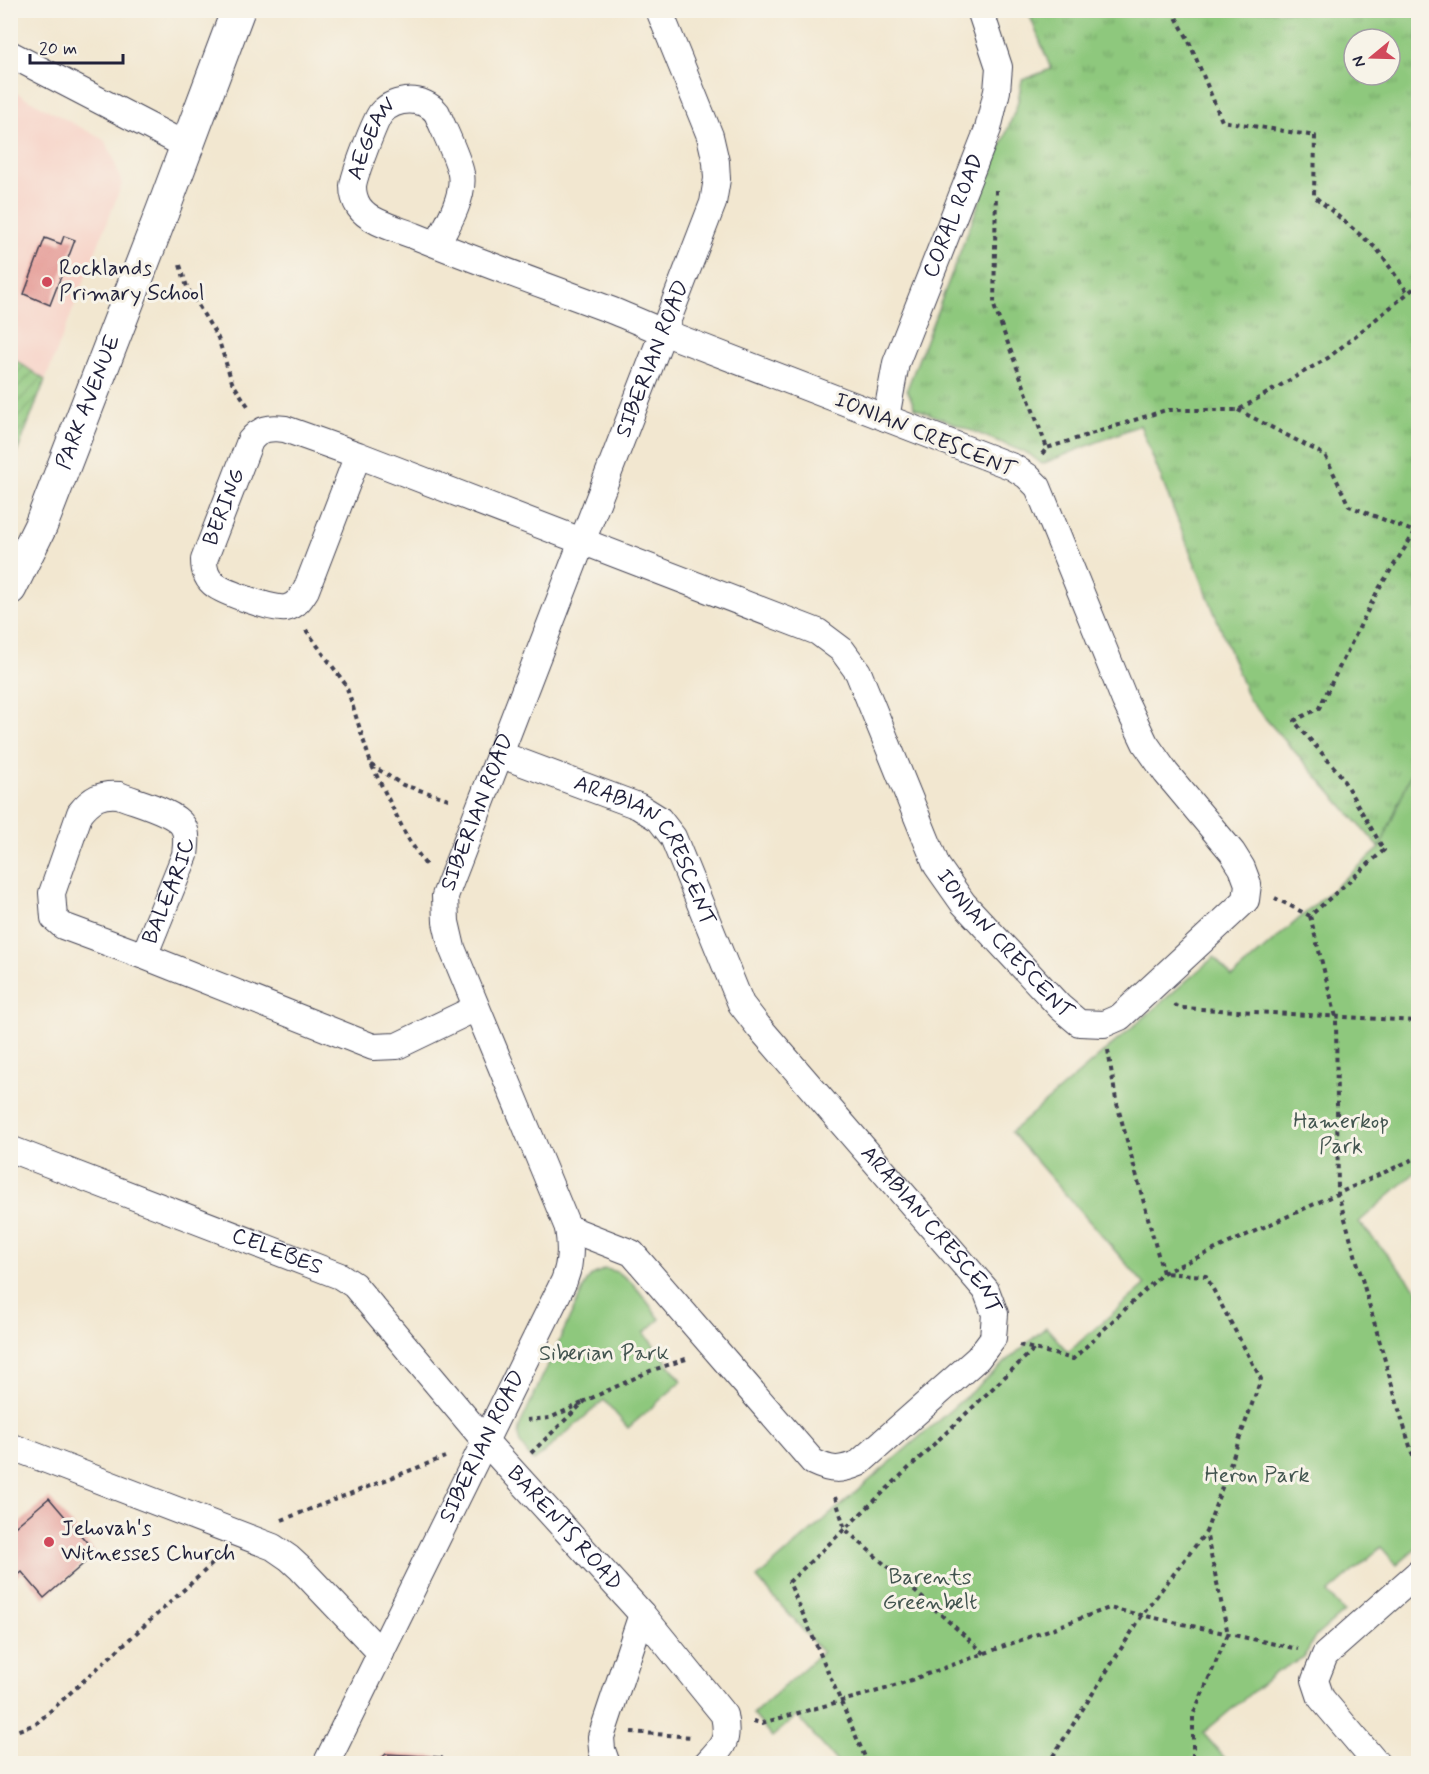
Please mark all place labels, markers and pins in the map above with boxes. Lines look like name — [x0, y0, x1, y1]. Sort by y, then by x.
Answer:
place label: Rocklands Primary School — [59, 255, 204, 308]
marker: Rocklands Primary School — [40, 275, 54, 289]
place label: Jehovah's Witnesses Church — [61, 1515, 235, 1568]
marker: Jehovah's Witnesses Church — [42, 1535, 56, 1549]

